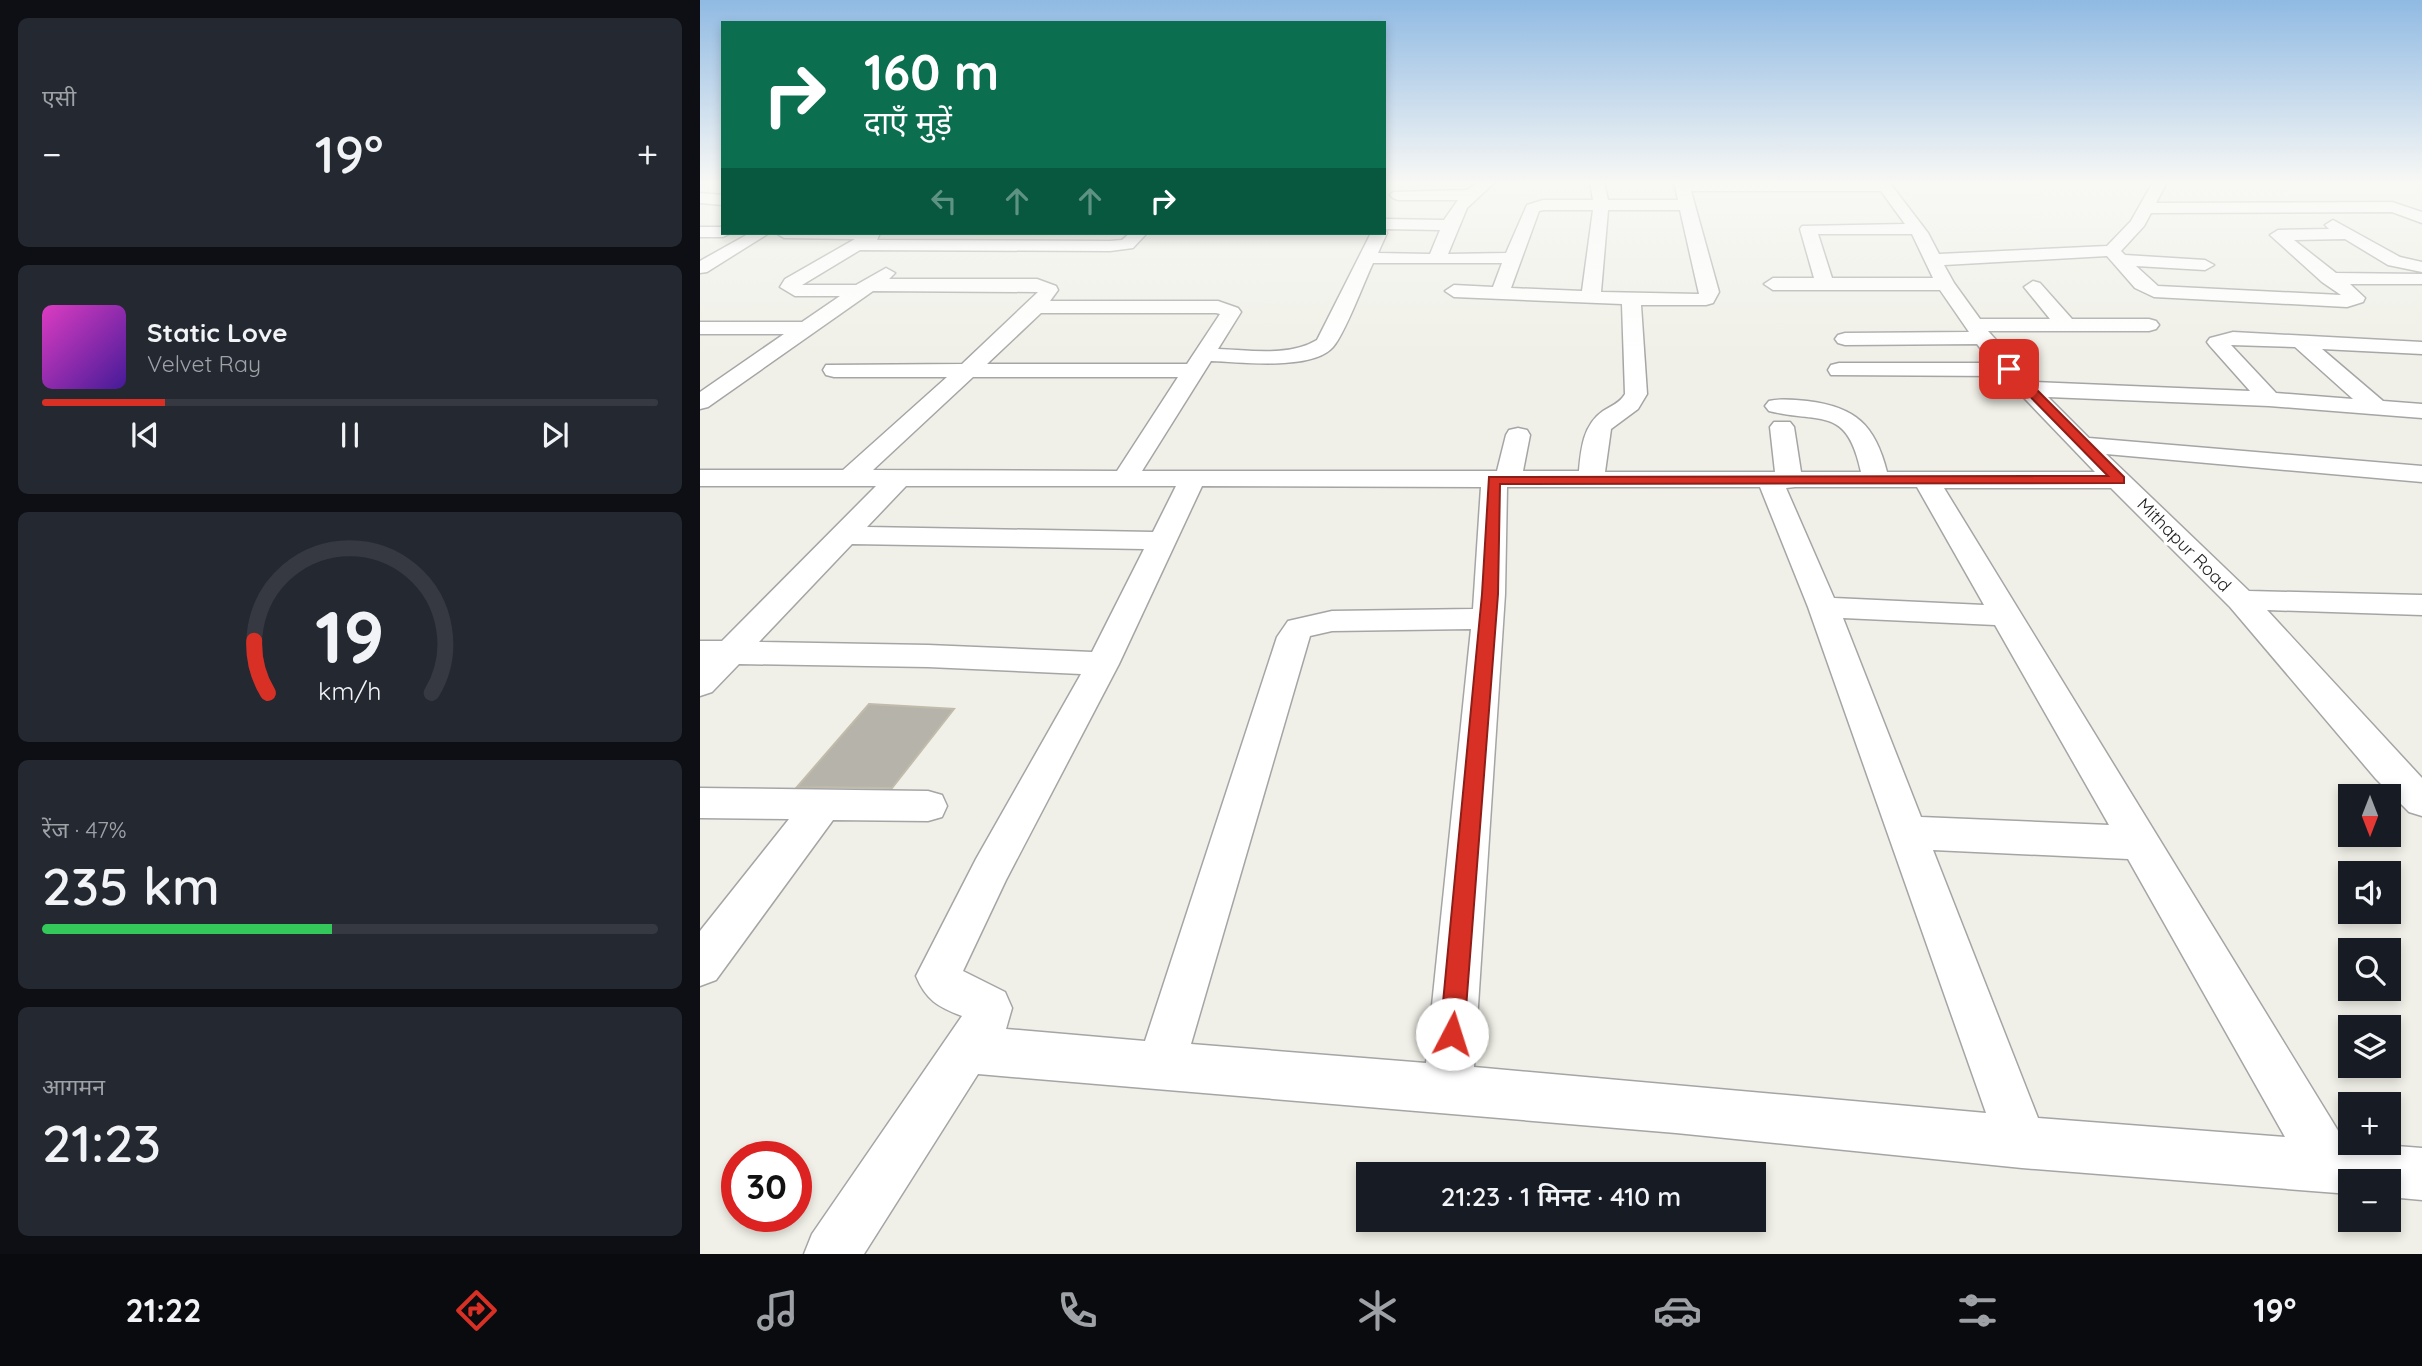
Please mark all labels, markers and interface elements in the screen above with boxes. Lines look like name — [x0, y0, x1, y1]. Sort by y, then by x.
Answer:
text: 160 m — [864, 41, 999, 102]
icon: right — [749, 49, 840, 140]
text: एसी — [42, 83, 76, 112]
text: दाएँ मुड़ें — [864, 102, 952, 142]
text: 19° — [315, 121, 384, 186]
text: − — [42, 130, 62, 178]
text: + — [637, 130, 658, 178]
icon: left — [925, 182, 963, 220]
icon: ahead — [998, 182, 1036, 220]
icon: ahead — [1071, 182, 1109, 220]
icon: right — [1144, 182, 1182, 220]
text: Static Love — [147, 316, 288, 349]
pin — [1979, 339, 2039, 399]
text: Velvet Ray — [147, 349, 261, 378]
icon: arrive — [1990, 350, 2028, 388]
icon: previous — [126, 416, 164, 454]
icon: pause — [331, 416, 369, 454]
icon: next — [536, 416, 574, 454]
street label: Mithapur Road — [2133, 493, 2236, 596]
text: 19 — [315, 590, 385, 681]
text: km/h — [318, 675, 382, 706]
north arrow — [2338, 784, 2401, 847]
map controls — [2338, 784, 2401, 1232]
text: रेंज · 47% — [42, 815, 127, 844]
text: 235 km — [42, 853, 220, 918]
button: sound — [2338, 861, 2401, 924]
button: search — [2338, 938, 2401, 1001]
position arrow — [1415, 997, 1489, 1071]
button: layers — [2338, 1015, 2401, 1078]
text: आगमन — [42, 1072, 105, 1101]
button: + — [2338, 1092, 2401, 1155]
text: 21:23 — [42, 1110, 161, 1175]
speed limit sign: 30 — [721, 1141, 812, 1232]
button: − — [2338, 1169, 2401, 1232]
text: 21:23 · 1 मिनट · 410 m — [1441, 1180, 1681, 1213]
icon: directions — [452, 1286, 501, 1335]
icon: music — [753, 1286, 802, 1335]
icon: phone — [1053, 1286, 1102, 1335]
icon: climate — [1353, 1286, 1402, 1335]
icon: car — [1653, 1286, 1702, 1335]
icon: filters — [1953, 1286, 2002, 1335]
text: 21:22 — [126, 1290, 201, 1330]
text: 19° — [2253, 1290, 2296, 1330]

